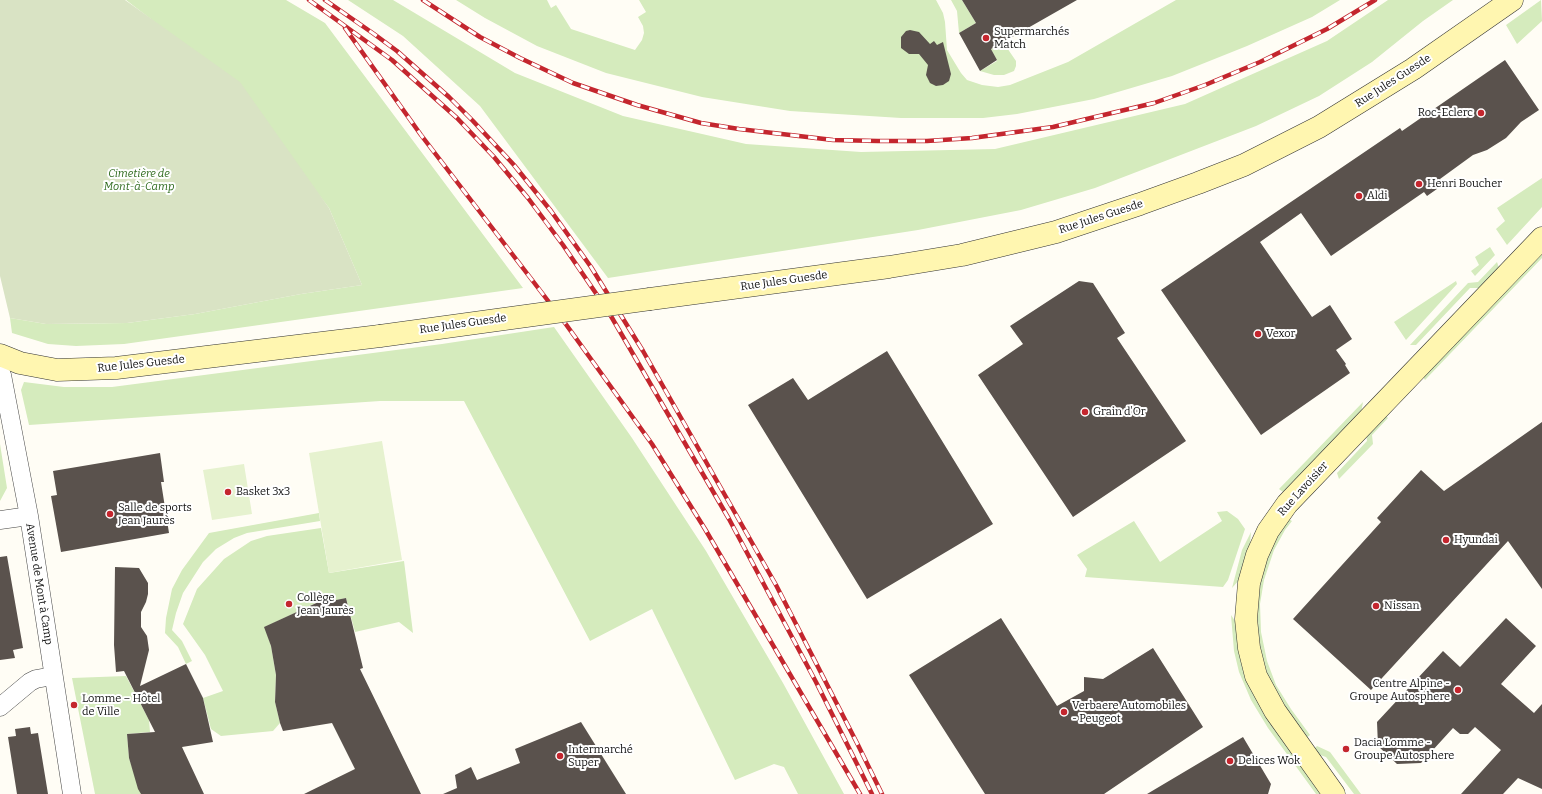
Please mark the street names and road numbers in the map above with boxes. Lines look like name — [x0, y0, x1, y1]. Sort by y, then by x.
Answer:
street label: Rue Jules Guesde — [1353, 52, 1433, 110]
street label: Rue Jules Guesde — [1057, 197, 1145, 237]
street label: Rue Jules Guesde — [740, 268, 828, 294]
street label: Rue Jules Guesde — [419, 311, 507, 337]
street label: Rue Jules Guesde — [97, 353, 185, 375]
street label: Rue Lavoisier — [1275, 459, 1331, 519]
street label: Avenue de Mont à Camp — [23, 522, 55, 646]

